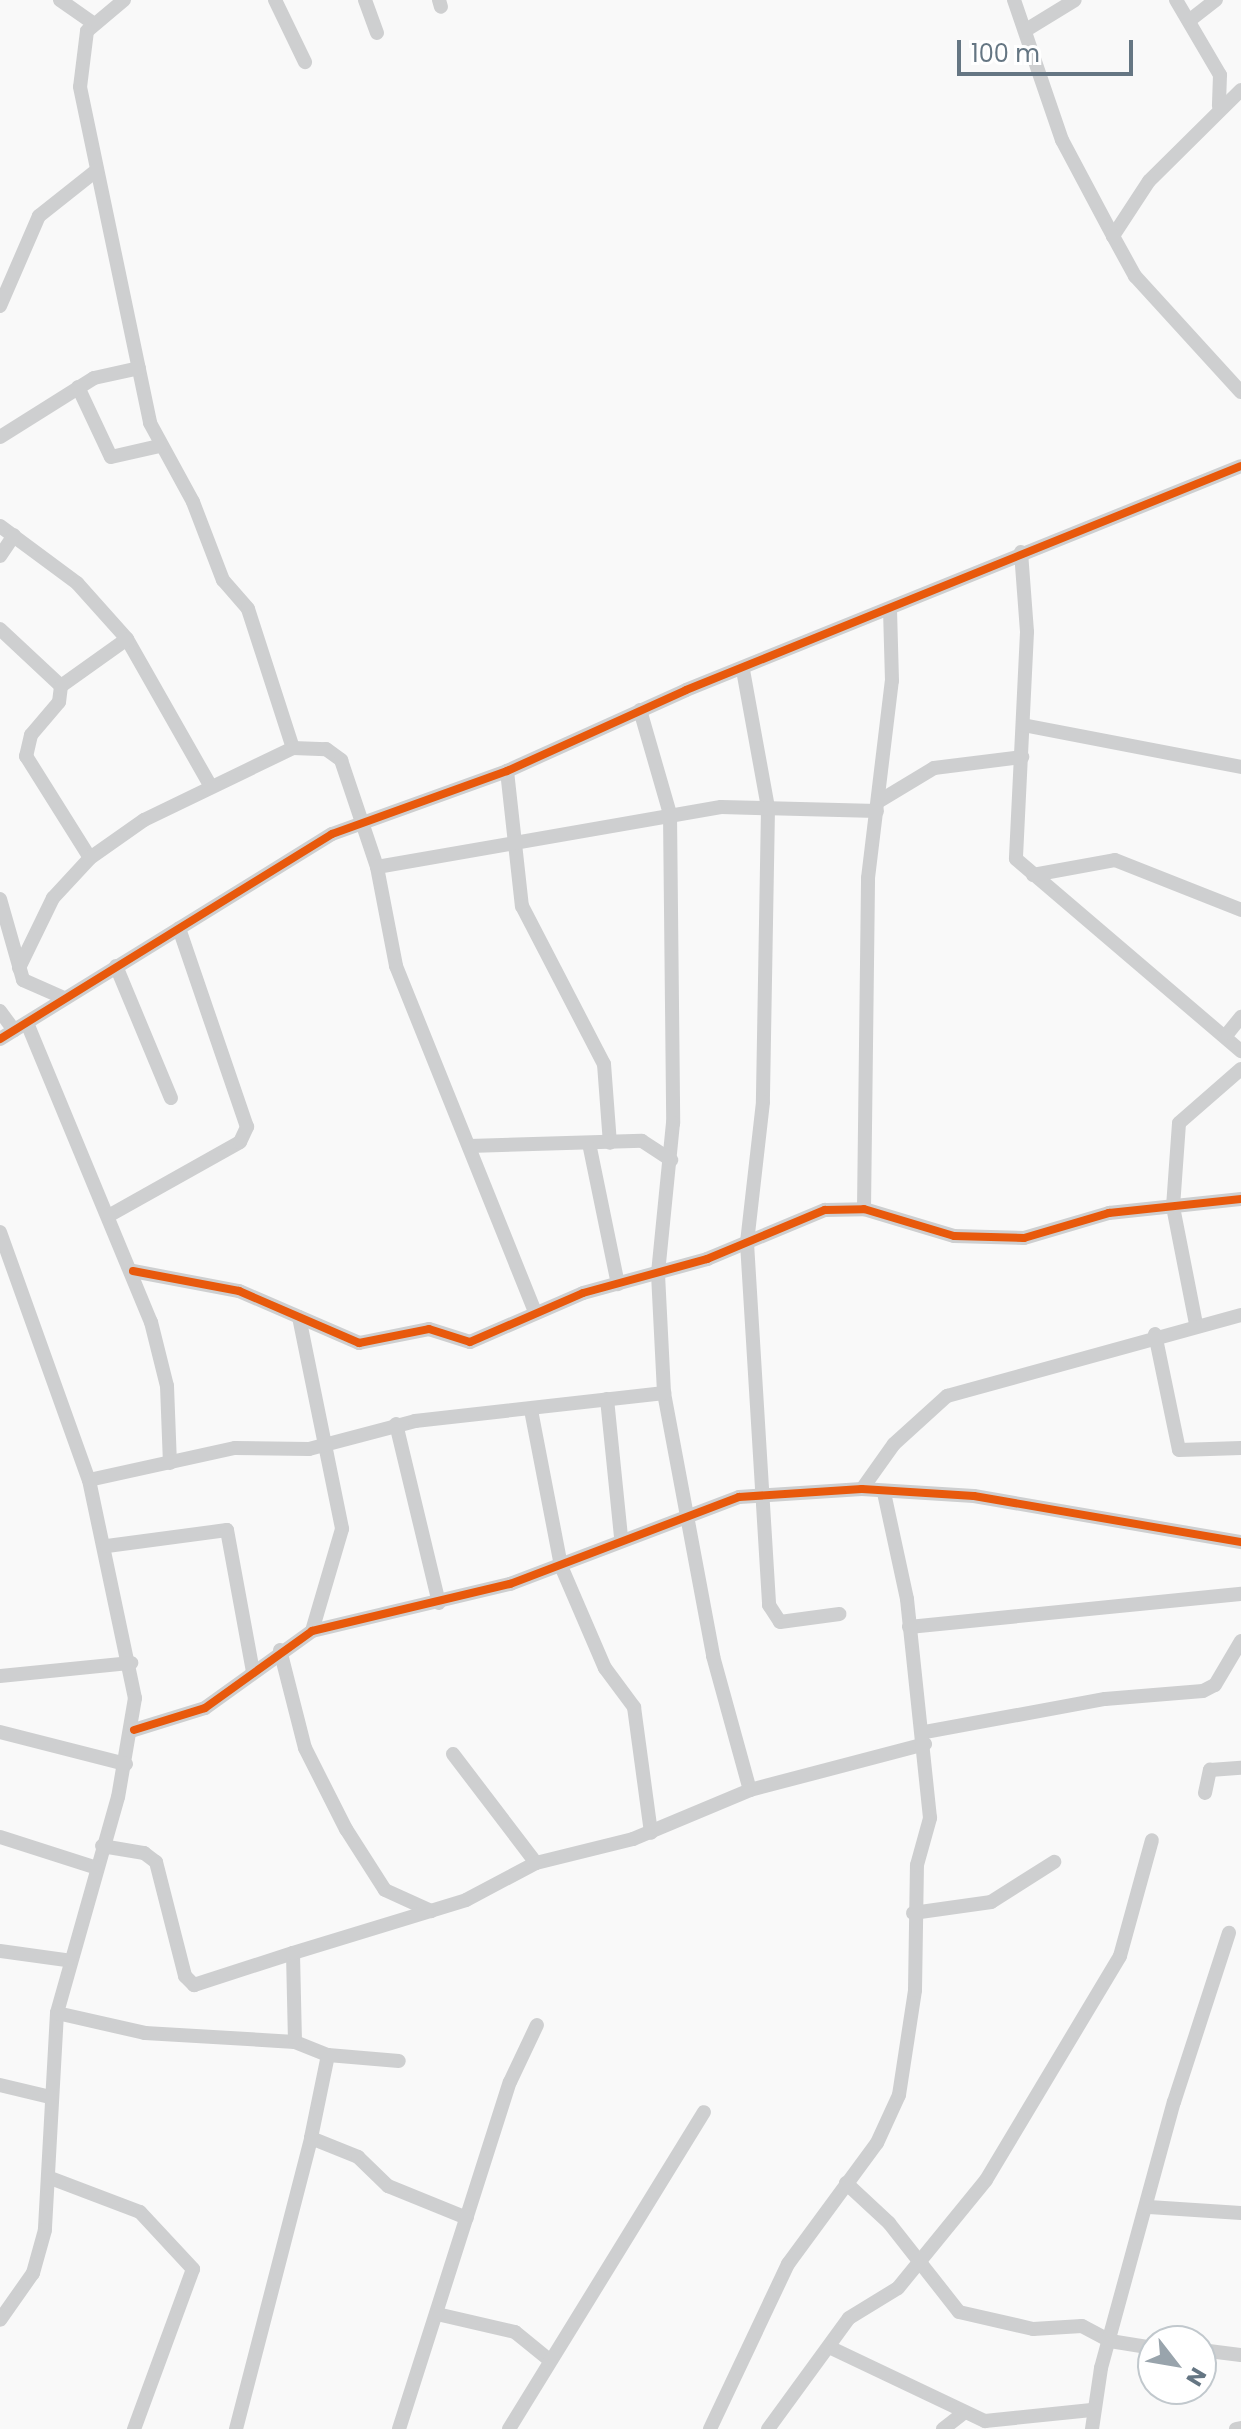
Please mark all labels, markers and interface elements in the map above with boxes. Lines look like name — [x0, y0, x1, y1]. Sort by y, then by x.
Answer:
scale bar — [961, 24, 1137, 74]
text: 100 m — [971, 37, 1040, 70]
north arrow — [1137, 2325, 1217, 2405]
text: N — [1179, 2362, 1214, 2392]

